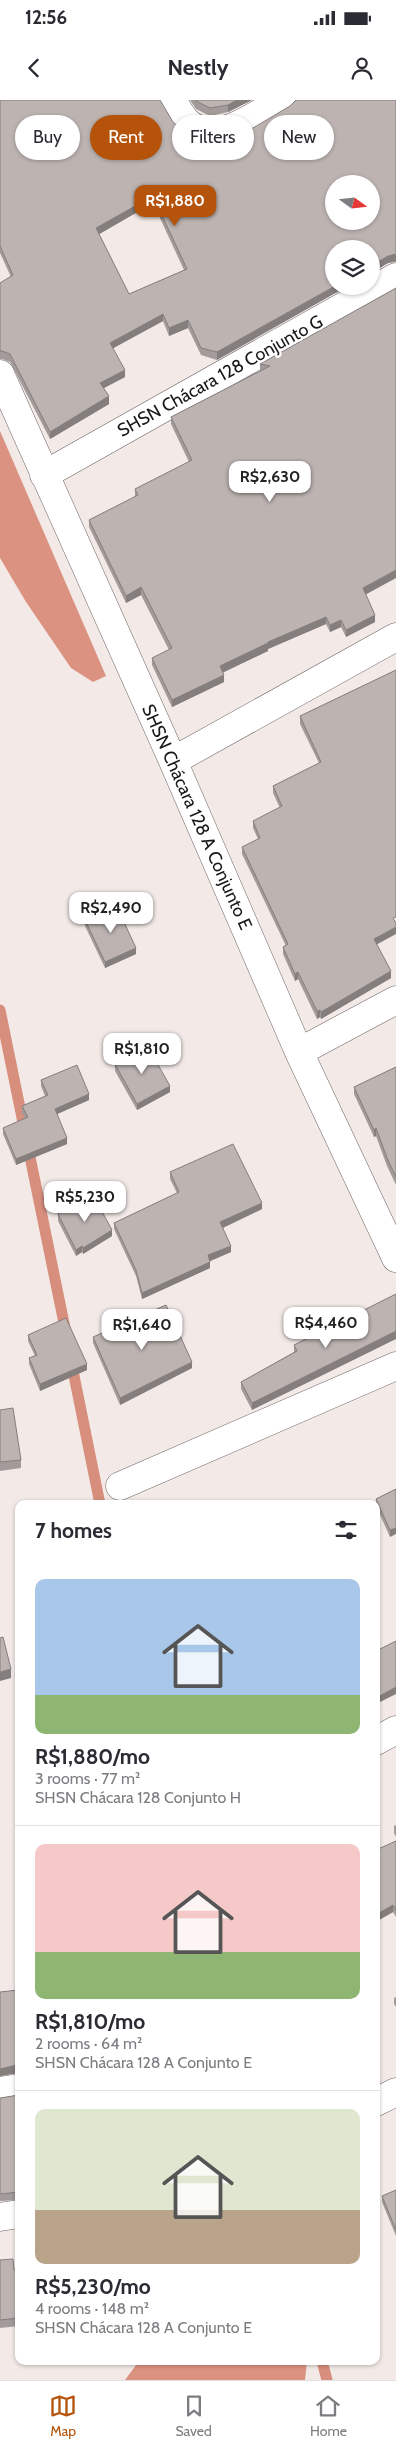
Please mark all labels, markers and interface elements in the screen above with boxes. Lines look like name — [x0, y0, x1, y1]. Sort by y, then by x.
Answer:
text: 12:56 — [25, 6, 67, 29]
icon: back — [20, 54, 48, 82]
text: Nestly — [168, 54, 228, 81]
icon: person — [348, 54, 376, 82]
chip: Buy — [15, 115, 80, 160]
chip: Rent — [90, 115, 162, 160]
chip: Filters — [172, 115, 254, 160]
chip: New — [264, 115, 334, 160]
north arrow — [325, 175, 380, 230]
map controls — [325, 175, 380, 295]
pin: R$1,880 — [129, 184, 221, 227]
text: R$1,880 — [145, 191, 205, 210]
button: layers — [325, 240, 380, 295]
street label: SHSN Chácara 128 Conjunto G — [114, 310, 326, 442]
pin: R$2,630 — [224, 460, 316, 503]
text: R$2,630 — [240, 467, 300, 486]
street label: SHSN Chácara 128 A Conjunto E — [137, 701, 257, 933]
pin: R$2,490 — [65, 892, 157, 934]
text: R$2,490 — [80, 898, 142, 917]
pin: R$1,810 — [96, 1032, 188, 1075]
text: R$1,810 — [114, 1039, 170, 1058]
pin: R$5,230 — [39, 1180, 131, 1223]
text: R$5,230 — [55, 1187, 115, 1206]
pin: R$4,460 — [280, 1306, 372, 1349]
pin: R$1,640 — [96, 1308, 188, 1351]
text: R$4,460 — [294, 1313, 358, 1332]
text: R$1,640 — [112, 1315, 172, 1334]
icon: filters — [332, 1516, 360, 1544]
text: 7 homes — [35, 1518, 112, 1543]
icon: home — [153, 1611, 243, 1701]
text: R$1,880/mo — [35, 1744, 150, 1769]
text: 3 rooms · 77 m² — [35, 1769, 140, 1788]
text: SHSN Chácara 128 Conjunto H — [35, 1788, 241, 1807]
icon: home — [153, 1877, 243, 1967]
text: R$1,810/mo — [35, 2009, 145, 2034]
text: 2 rooms · 64 m² — [35, 2034, 142, 2053]
text: SHSN Chácara 128 A Conjunto E — [35, 2053, 252, 2072]
icon: home — [153, 2142, 243, 2232]
text: R$5,230/mo — [35, 2274, 151, 2299]
text: 4 rooms · 148 m² — [35, 2299, 149, 2318]
text: SHSN Chácara 128 A Conjunto E — [35, 2318, 252, 2337]
tab: Map — [49, 2392, 77, 2440]
tab: Saved — [175, 2392, 212, 2440]
tab: Home — [310, 2392, 347, 2440]

